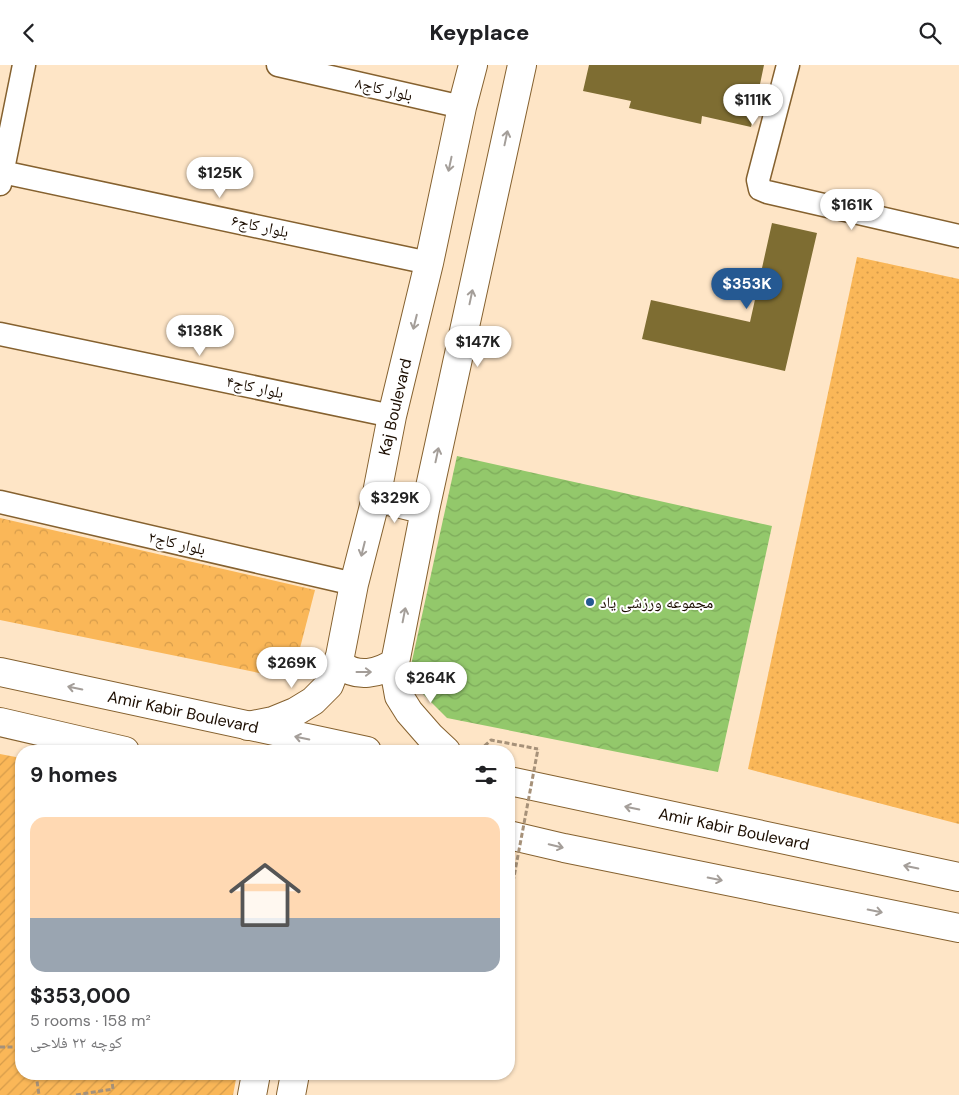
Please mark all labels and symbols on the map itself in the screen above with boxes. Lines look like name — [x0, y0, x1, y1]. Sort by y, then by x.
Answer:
street label: بلوار کاج۸ — [353, 72, 415, 106]
pin: $111K — [718, 83, 788, 126]
one-way arrow — [502, 130, 511, 146]
one-way arrow — [445, 155, 454, 171]
pin: $125K — [185, 157, 255, 199]
pin: $161K — [817, 189, 887, 231]
street label: بلوار کاج۶ — [229, 210, 291, 242]
pin: $353K — [712, 267, 782, 310]
one-way arrow — [467, 289, 476, 305]
one-way arrow — [410, 314, 419, 330]
pin: $138K — [165, 315, 235, 357]
pin: $147K — [443, 325, 513, 368]
street label: Kaj Boulevard — [374, 356, 416, 458]
street label: بلوار کاج۴ — [224, 371, 286, 403]
one-way arrow — [433, 448, 442, 464]
pin: $329K — [360, 481, 430, 524]
street label: بلوار کاج۲ — [146, 526, 208, 560]
one-way arrow — [358, 540, 367, 556]
place label: مجموعه ورزشی یاد — [600, 592, 713, 613]
marker: مجموعه ورزشی یاد — [584, 596, 596, 608]
one-way arrow — [400, 607, 410, 623]
pin: $269K — [257, 647, 327, 689]
pin: $264K — [396, 661, 466, 704]
one-way arrow — [356, 667, 372, 677]
one-way arrow — [67, 683, 83, 692]
street label: Amir Kabir Boulevard — [106, 686, 260, 738]
one-way arrow — [295, 733, 311, 742]
one-way arrow — [625, 803, 641, 812]
street label: Amir Kabir Boulevard — [657, 803, 811, 855]
one-way arrow — [548, 842, 564, 851]
one-way arrow — [904, 862, 920, 871]
one-way arrow — [707, 874, 723, 884]
one-way arrow — [866, 907, 882, 916]

